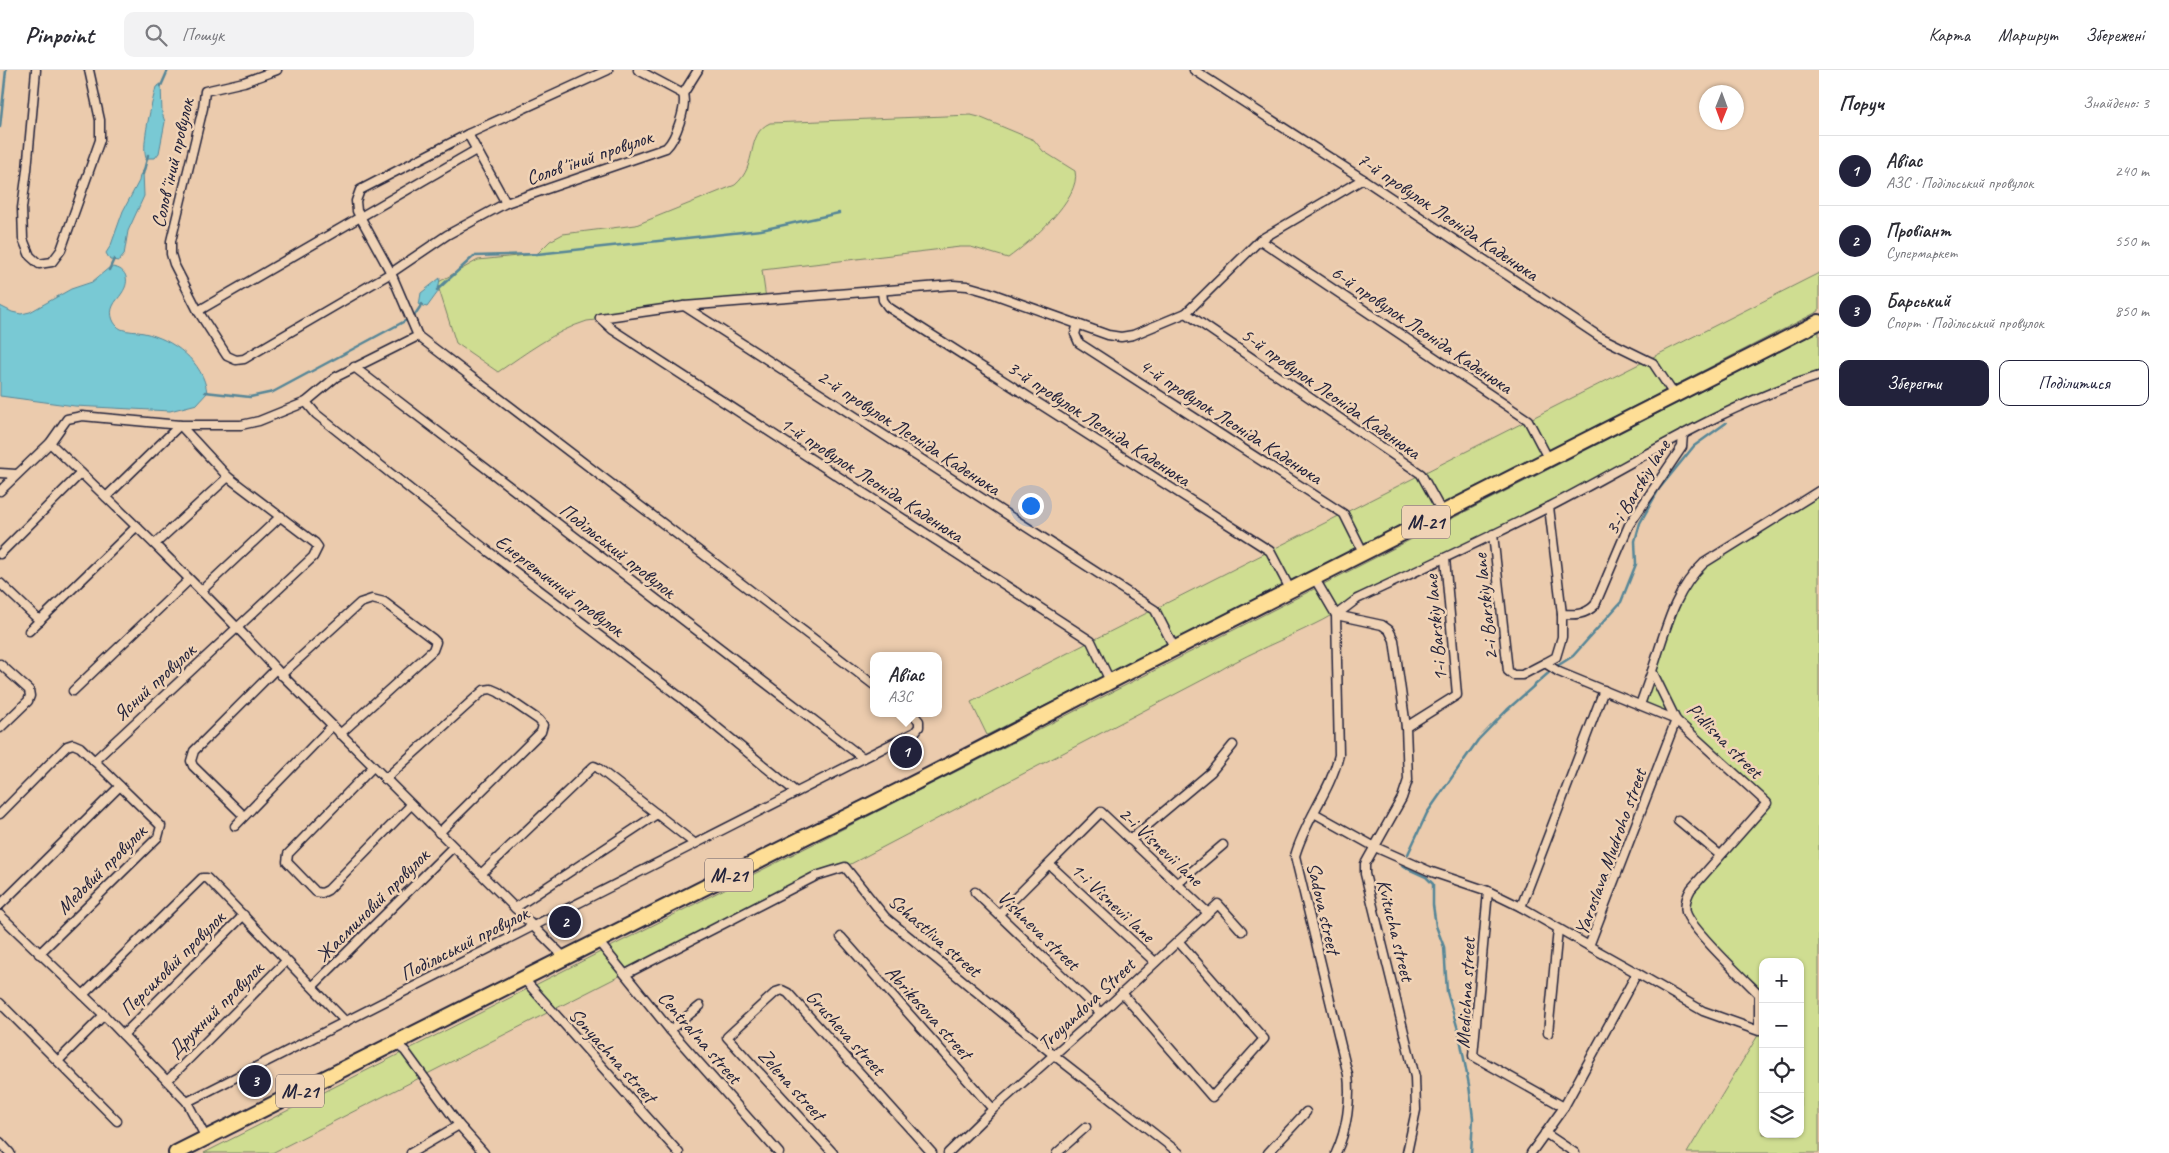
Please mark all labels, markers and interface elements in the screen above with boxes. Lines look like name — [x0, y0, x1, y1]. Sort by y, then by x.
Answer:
search box — [124, 12, 474, 57]
text: Pinpoint — [25, 20, 94, 50]
icon: search — [142, 21, 170, 49]
text: Пошук — [182, 23, 224, 47]
text: Карта — [1929, 24, 1970, 46]
text: Маршрут — [1998, 24, 2057, 46]
text: Збережені — [2085, 24, 2144, 46]
north arrow — [1699, 85, 1744, 130]
text: Поруч — [1839, 90, 1884, 116]
text: Знайдено: 3 — [2083, 93, 2149, 113]
street label: Соловʼїний провулок — [145, 94, 200, 230]
street label: Соловʼїний провулок — [523, 124, 657, 191]
street label: 7-й провулок Леоніда Каденюка — [1352, 146, 1545, 287]
text: Авіас — [1886, 149, 1922, 173]
text: 1 — [1851, 161, 1859, 181]
text: 240 m — [2115, 161, 2149, 181]
text: АЗС · Подільський провулок — [1886, 173, 2033, 193]
text: Провіант — [1886, 219, 1951, 243]
text: 2 — [1851, 231, 1859, 251]
text: 550 m — [2115, 231, 2149, 251]
text: Супермаркет — [1886, 243, 1957, 263]
street label: 6-й провулок Леоніда Каденюка — [1326, 259, 1519, 400]
text: Барський — [1886, 289, 1950, 313]
text: 3 — [1851, 301, 1859, 321]
text: 850 m — [2115, 301, 2149, 321]
text: Спорт · Подільський провулок — [1886, 313, 2044, 333]
street label: 5-й провулок Леоніда Каденюка — [1236, 322, 1427, 466]
street label: 4-й провулок Леоніда Каденюка — [1135, 353, 1329, 491]
street label: 3-й провулок Леоніда Каденюка — [1003, 355, 1197, 493]
button: Зберегти — [1839, 360, 1989, 406]
button: Поділитися — [1999, 360, 2149, 406]
street label: 2-й провулок Леоніда Каденюка — [813, 364, 1007, 502]
street label: 1-й провулок Леоніда Каденюка — [776, 411, 970, 549]
street label: 3-i Barskiy lane — [1599, 434, 1676, 540]
your location — [1018, 493, 1044, 519]
street label: Подільський провулок — [555, 497, 682, 605]
road number: М-21 — [1402, 506, 1450, 538]
street label: Енергетичний провулок — [490, 529, 630, 643]
street label: 2-i Barskiy lane — [1467, 551, 1504, 661]
street label: 1-i Barskiy lane — [1418, 572, 1453, 682]
street label: Ясний провулок — [108, 637, 202, 727]
popup — [870, 652, 942, 717]
text: Авіас — [888, 663, 924, 687]
text: АЗС — [888, 687, 912, 707]
street label: Pidlisna street — [1681, 697, 1770, 785]
pin: 1 — [890, 733, 922, 771]
street label: Yaroslava Mudroho street — [1569, 763, 1653, 939]
street label: 2-i Visnevii lane — [1113, 801, 1209, 893]
street label: Медовий провулок — [51, 818, 153, 920]
street label: Жасминовий провулок — [310, 842, 436, 967]
street label: 1-i Visnevii lane — [1065, 857, 1161, 949]
road number: М-21 — [705, 858, 753, 892]
street label: Sadova street — [1301, 860, 1347, 960]
street label: Kvitucha street — [1371, 877, 1421, 986]
street label: Vishneva street — [992, 885, 1087, 977]
street label: Schastliva street — [883, 888, 988, 984]
street label: Подільський провулок — [396, 900, 534, 986]
pin: 2 — [549, 903, 581, 941]
street label: Персиковий провулок — [114, 904, 231, 1021]
street label: Medichna street — [1450, 935, 1481, 1049]
street label: Troyandova Street — [1032, 951, 1142, 1056]
street label: Дружний провулок — [162, 955, 270, 1063]
map controls — [1759, 958, 1804, 1138]
button: + — [1759, 958, 1804, 1003]
street label: Abrikosova street — [880, 960, 980, 1067]
street label: Grusheva street — [801, 984, 892, 1082]
street label: Central'na street — [652, 986, 748, 1091]
street label: Sonyachna street — [563, 1003, 664, 1111]
button: − — [1759, 1003, 1804, 1048]
street label: Zelena street — [753, 1043, 833, 1128]
button: locate — [1759, 1048, 1804, 1093]
pin: 3 — [239, 1062, 271, 1100]
road number: М-21 — [276, 1074, 324, 1108]
button: layers — [1759, 1093, 1804, 1138]

